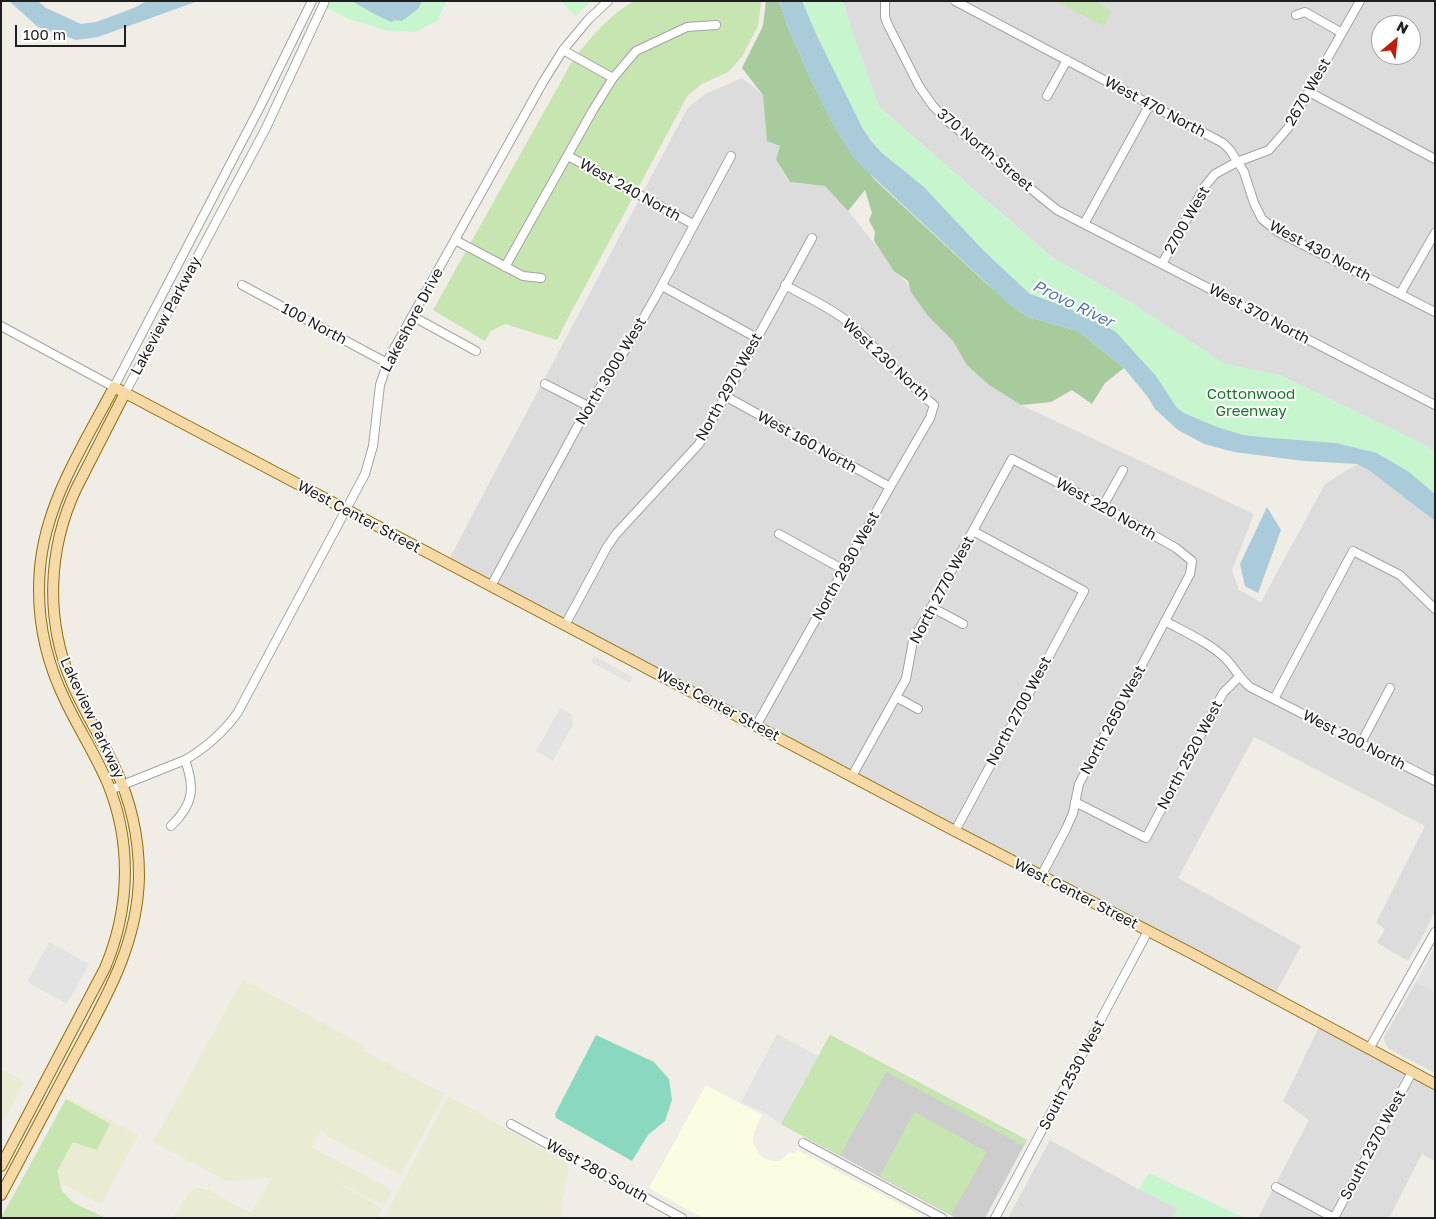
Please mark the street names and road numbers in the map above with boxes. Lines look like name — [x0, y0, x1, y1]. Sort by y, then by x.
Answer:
street label: 2670 West — [1281, 55, 1335, 129]
street label: West 470 North — [1101, 73, 1209, 141]
street label: 370 North Street — [933, 105, 1037, 195]
street label: West 240 North — [576, 155, 684, 225]
street label: 2700 West — [1160, 183, 1214, 257]
street label: West 430 North — [1266, 217, 1374, 285]
street label: Lakeview Parkway — [127, 254, 205, 378]
street label: Lakeshore Drive — [377, 265, 447, 375]
street label: West 370 North — [1205, 280, 1313, 348]
street label: 100 North — [278, 299, 350, 349]
street label: North 3000 West — [572, 314, 650, 428]
street label: West 230 North — [839, 315, 933, 405]
street label: North 2970 West — [692, 330, 766, 444]
street label: West 160 North — [754, 407, 860, 477]
street label: West 220 North — [1052, 474, 1160, 544]
street label: West Center Street — [294, 477, 424, 557]
street label: North 2830 West — [809, 508, 883, 624]
street label: North 2770 West — [906, 533, 978, 647]
street label: North 2700 West — [983, 653, 1055, 769]
street label: Lakeview Parkway — [56, 655, 128, 781]
street label: North 2650 West — [1077, 662, 1149, 778]
street label: West Center Street — [653, 665, 783, 745]
street label: North 2520 West — [1154, 697, 1226, 813]
street label: West 200 North — [1300, 706, 1408, 774]
street label: West Center Street — [1011, 855, 1141, 933]
street label: South 2530 West — [1035, 1017, 1109, 1133]
street label: South 2370 West — [1337, 1087, 1409, 1203]
street label: West 280 South — [543, 1135, 651, 1207]

